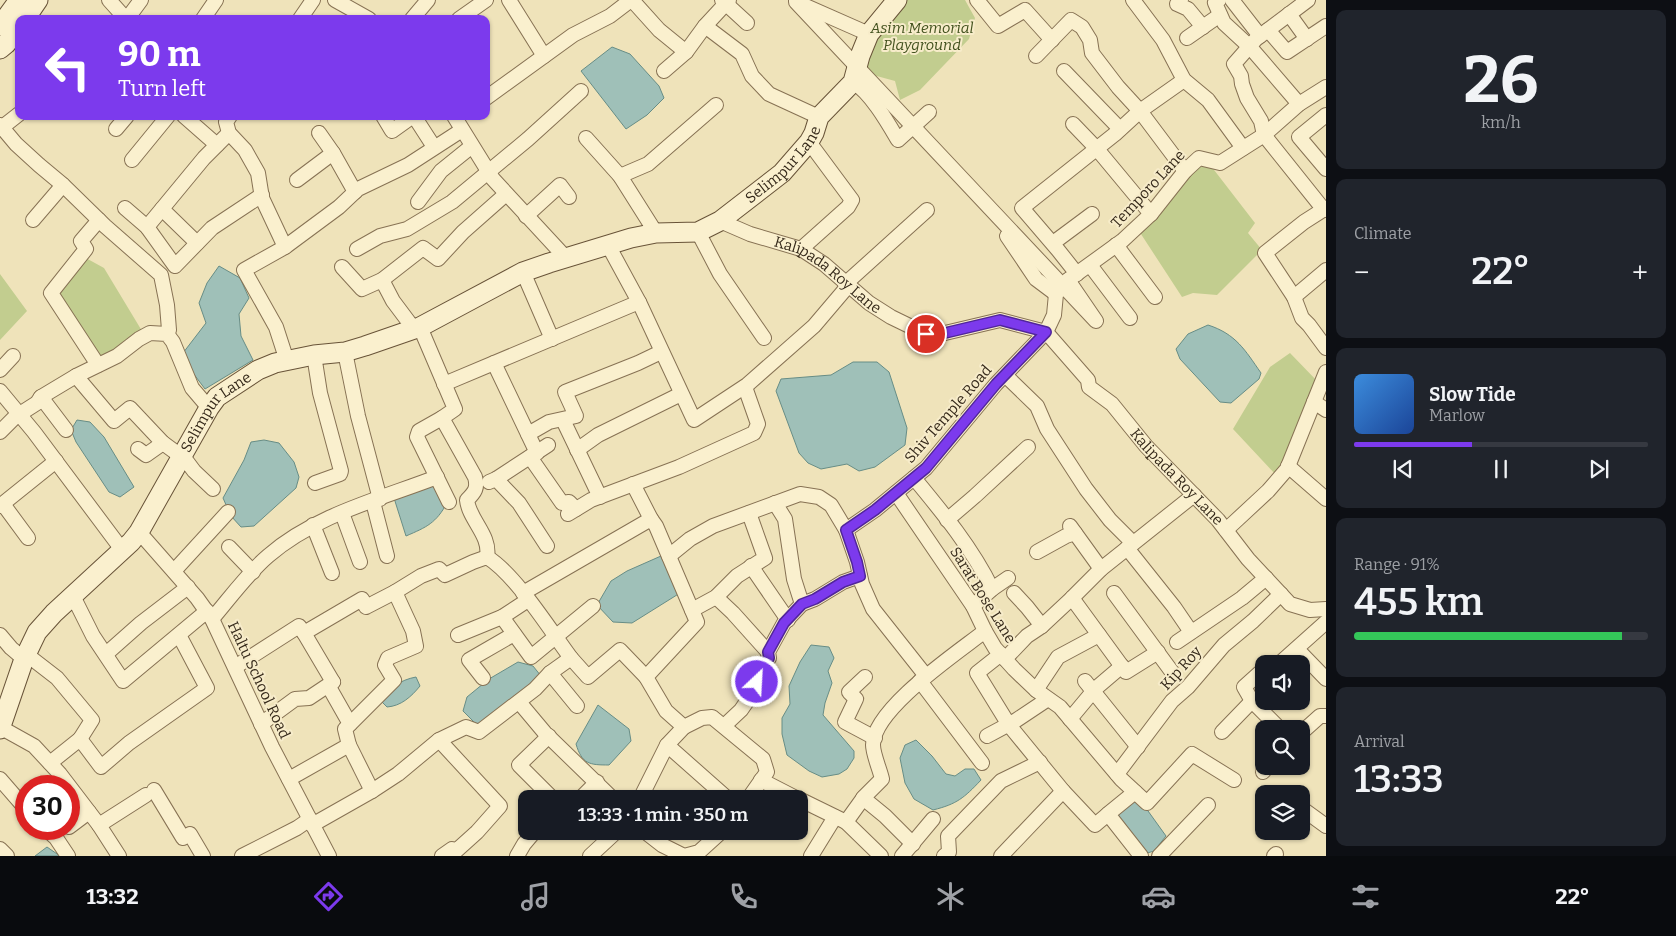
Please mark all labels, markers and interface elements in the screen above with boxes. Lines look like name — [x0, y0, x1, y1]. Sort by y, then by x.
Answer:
park label: Asim Memorial Playground — [869, 19, 974, 54]
text: 90 m — [118, 33, 201, 75]
icon: left — [35, 35, 100, 100]
text: 26 — [1463, 41, 1539, 119]
text: Turn left — [118, 75, 206, 102]
text: km/h — [1481, 113, 1521, 132]
street label: Selimpur Lane — [742, 124, 825, 207]
street label: Temporo Lane — [1107, 146, 1189, 232]
text: Climate — [1354, 224, 1412, 243]
street label: Kalipada Roy Lane — [772, 233, 884, 317]
text: 22° — [1471, 248, 1530, 294]
text: − — [1354, 256, 1369, 289]
text: + — [1632, 256, 1648, 289]
pin — [905, 313, 947, 355]
icon: arrive — [912, 320, 940, 348]
street label: Shiv Temple Road — [901, 361, 995, 467]
street label: Selimpur Lane — [177, 368, 255, 455]
text: Slow Tide — [1429, 383, 1516, 406]
text: Marlow — [1429, 406, 1485, 425]
street label: Kalipada Roy Lane — [1126, 425, 1227, 529]
icon: previous — [1389, 455, 1417, 483]
icon: pause — [1487, 455, 1515, 483]
icon: next — [1585, 455, 1613, 483]
street label: Sarat Bose Lane — [946, 544, 1020, 646]
text: Range · 91% — [1354, 555, 1440, 574]
text: 455 km — [1354, 579, 1483, 625]
street label: Haltu School Road — [224, 618, 294, 742]
street label: Kip Roy — [1157, 642, 1205, 694]
position arrow — [730, 655, 782, 707]
map controls — [1255, 655, 1310, 840]
button: sound — [1255, 655, 1310, 710]
button: search — [1255, 720, 1310, 775]
text: Arrival — [1354, 732, 1405, 751]
text: 13:33 — [1354, 756, 1443, 802]
speed limit sign: 30 — [15, 775, 80, 840]
button: layers — [1255, 785, 1310, 840]
text: 13:33 · 1 min · 350 m — [578, 803, 748, 826]
icon: directions — [311, 879, 346, 914]
icon: music — [518, 879, 553, 914]
icon: phone — [726, 879, 761, 914]
icon: climate — [933, 879, 968, 914]
icon: car — [1141, 879, 1176, 914]
icon: filters — [1348, 879, 1383, 914]
text: 13:32 — [86, 883, 139, 910]
text: 22° — [1555, 883, 1590, 910]

